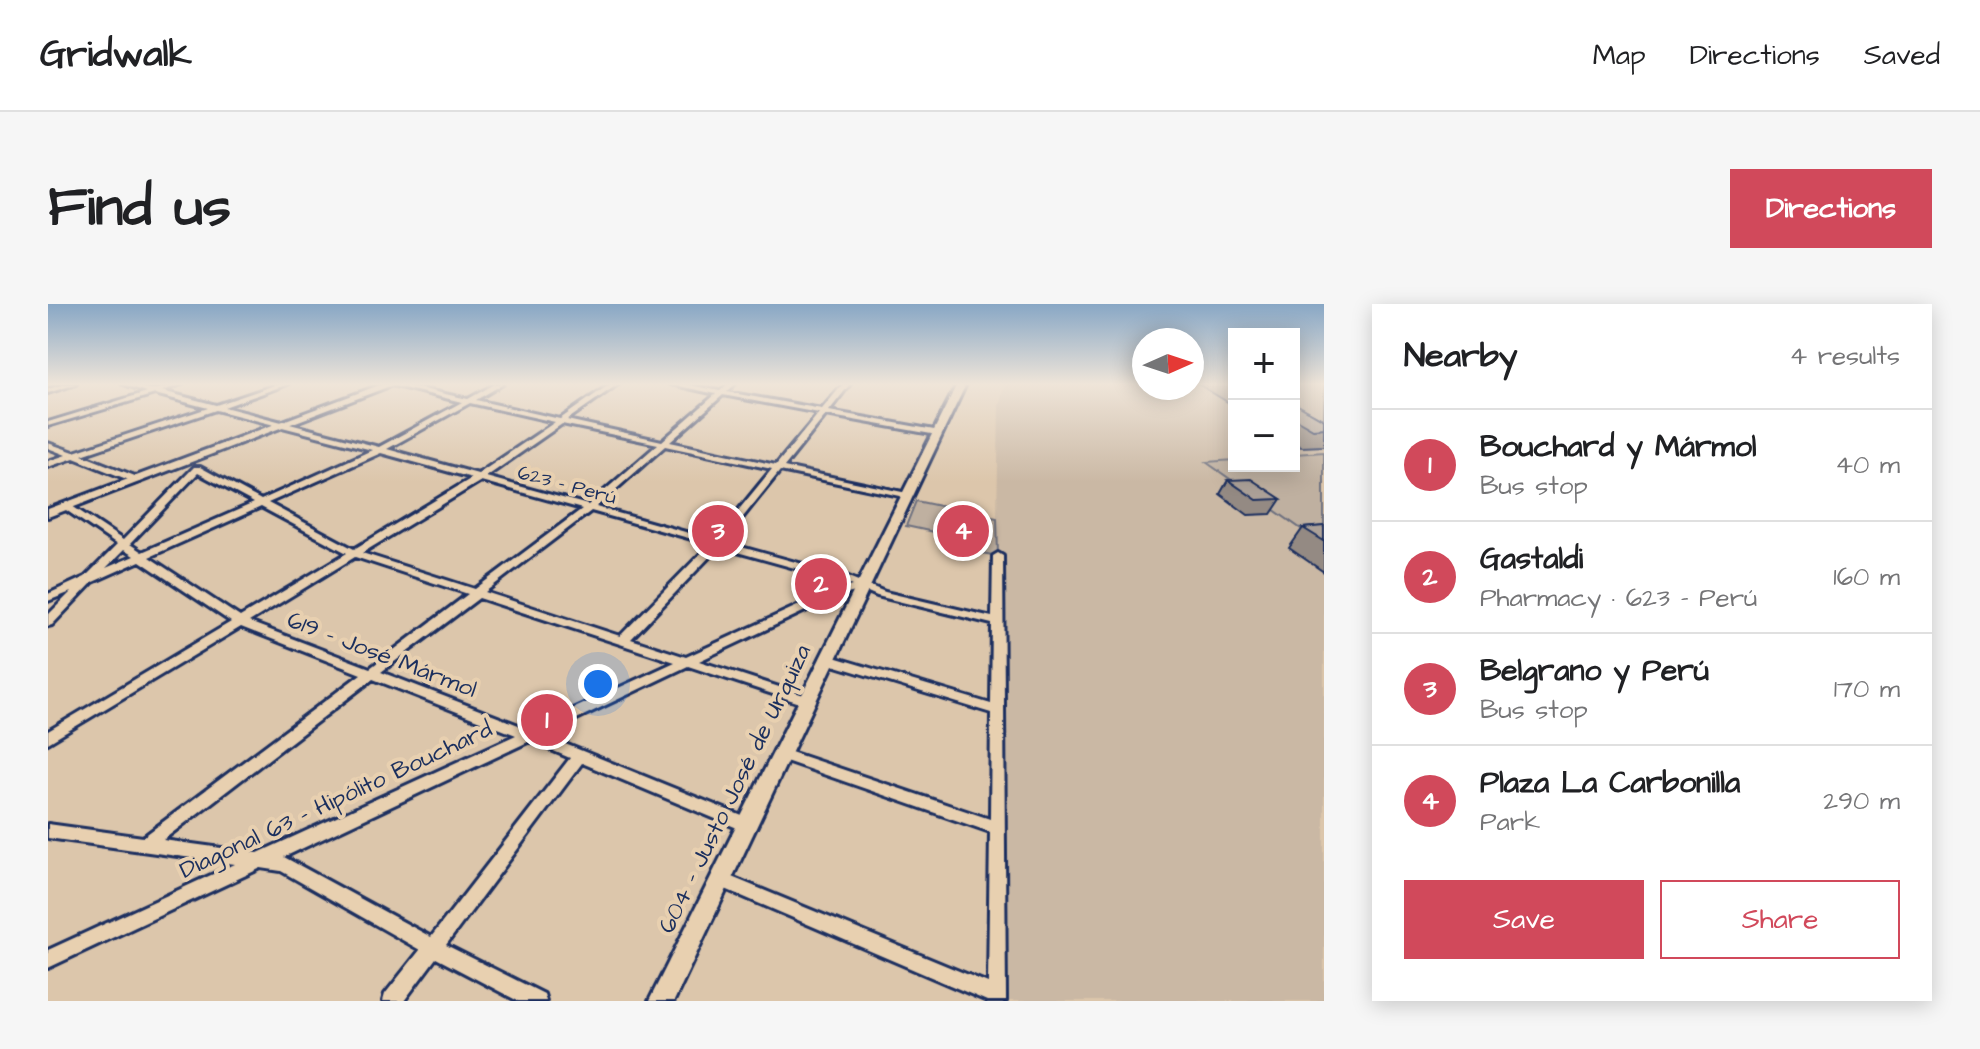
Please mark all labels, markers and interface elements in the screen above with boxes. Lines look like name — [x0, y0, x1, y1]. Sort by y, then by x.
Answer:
text: Gridwalk — [40, 29, 192, 81]
text: Map — [1593, 36, 1646, 75]
text: Directions — [1690, 36, 1820, 75]
text: Saved — [1864, 36, 1940, 75]
text: Find us — [48, 169, 231, 247]
button: Directions — [1730, 169, 1932, 248]
north arrow — [1132, 328, 1204, 400]
map controls — [1228, 328, 1300, 472]
button: + — [1228, 328, 1300, 400]
text: Nearby — [1404, 332, 1518, 380]
text: 4 results — [1790, 338, 1900, 374]
button: − — [1228, 400, 1300, 472]
text: Bouchard y Mármol — [1480, 426, 1757, 468]
text: 1 — [1428, 447, 1432, 483]
text: 40 m — [1835, 447, 1900, 483]
street label: 623 - Perú — [515, 458, 619, 512]
text: Bus stop — [1480, 468, 1588, 504]
pin: 3 — [692, 501, 744, 561]
pin: 4 — [937, 501, 989, 561]
text: Gastaldi — [1480, 538, 1583, 580]
pin: 2 — [795, 554, 847, 614]
text: 2 — [1423, 559, 1437, 595]
text: 160 m — [1833, 559, 1900, 595]
text: Pharmacy · 623 - Perú — [1480, 580, 1757, 616]
street label: 619 - José Mármol — [282, 603, 482, 707]
street label: 604 - Justo José de Urquiza — [650, 639, 820, 939]
text: Belgrano y Perú — [1480, 650, 1709, 692]
your location — [578, 664, 618, 704]
text: 3 — [1423, 671, 1437, 707]
text: 170 m — [1834, 671, 1900, 707]
pin: 1 — [521, 690, 573, 750]
text: Bus stop — [1480, 692, 1588, 728]
street label: Diagonal 63 - Hipólito Bouchard — [174, 712, 498, 889]
text: Plaza La Carbonilla — [1480, 762, 1740, 804]
text: 4 — [1421, 783, 1439, 819]
text: 290 m — [1823, 783, 1900, 819]
text: Park — [1480, 804, 1540, 840]
button: Save — [1404, 880, 1644, 959]
button: Share — [1660, 880, 1900, 959]

